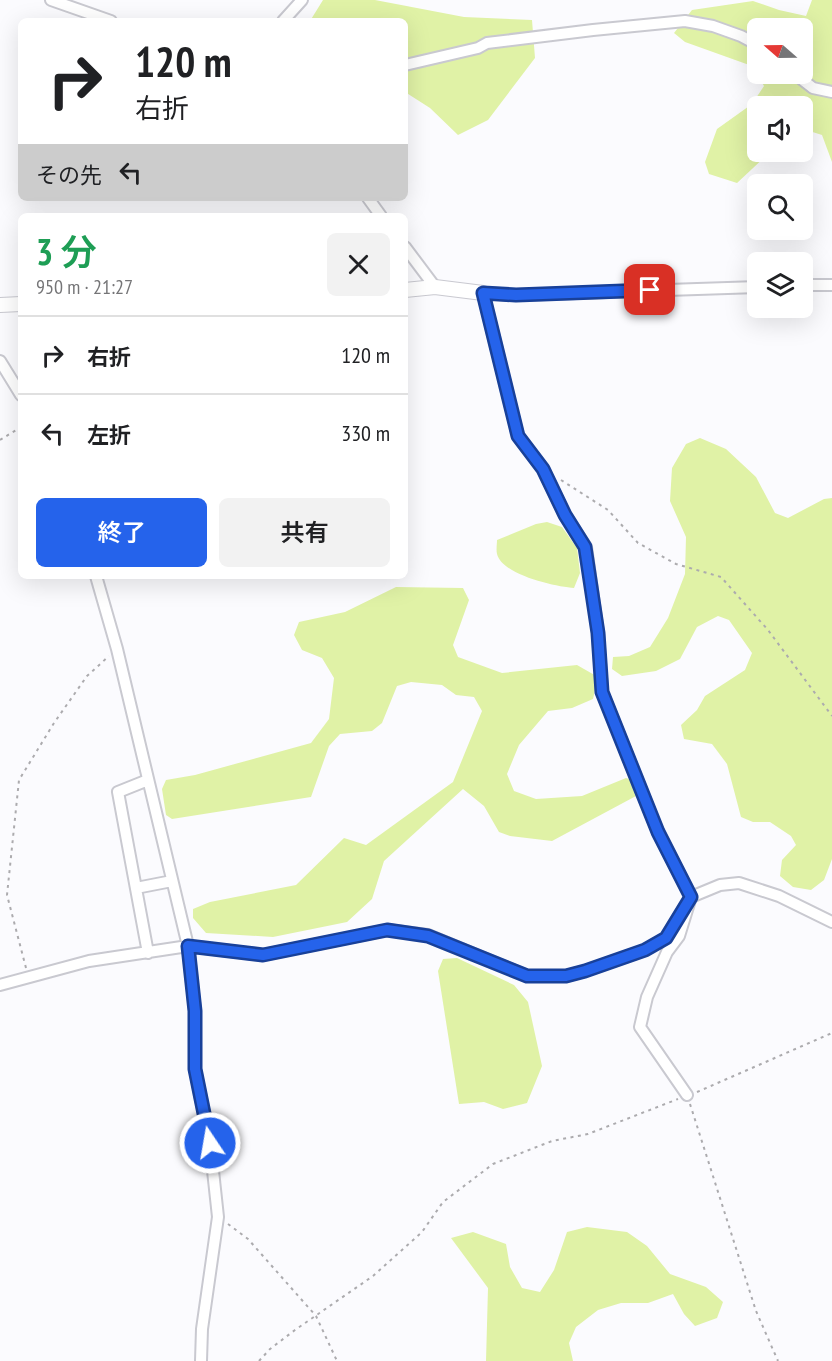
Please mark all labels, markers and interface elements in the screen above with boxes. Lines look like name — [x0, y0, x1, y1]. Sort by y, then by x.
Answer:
north arrow — [747, 18, 813, 84]
map controls — [747, 18, 813, 318]
text: 120 m — [135, 34, 232, 89]
icon: right — [36, 42, 114, 120]
text: 右折 — [135, 91, 189, 125]
button: sound — [747, 96, 813, 162]
icon: left — [114, 156, 147, 189]
text: その先 — [36, 161, 102, 189]
button: search — [747, 174, 813, 240]
text: 3 分 — [36, 228, 97, 275]
button: close — [327, 233, 390, 296]
button: layers — [747, 252, 813, 318]
pin — [624, 264, 675, 315]
icon: arrive — [633, 273, 666, 306]
text: 950 m · 21:27 — [36, 274, 133, 300]
icon: right — [36, 339, 69, 372]
text: 120 m — [341, 341, 390, 369]
text: 右折 — [87, 343, 131, 371]
icon: left — [36, 417, 69, 450]
text: 330 m — [341, 419, 390, 447]
text: 左折 — [87, 421, 131, 449]
button: 終了 — [36, 498, 207, 567]
button: 共有 — [219, 498, 390, 567]
position arrow — [178, 1111, 242, 1175]

